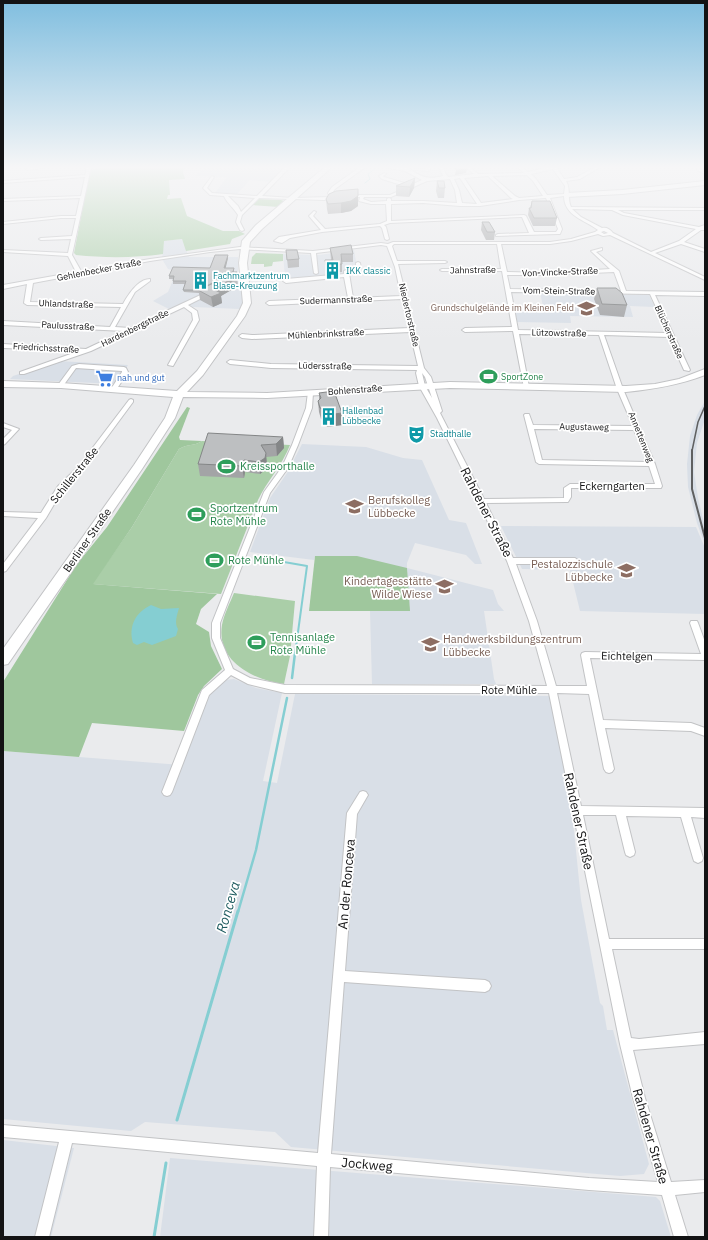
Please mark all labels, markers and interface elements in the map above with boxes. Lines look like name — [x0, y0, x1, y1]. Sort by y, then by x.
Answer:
street label: Gehlenbecker Straße — [56, 256, 142, 283]
building icon: IKK classic — [323, 261, 343, 281]
street label: Jahnstraße — [450, 264, 496, 275]
place label: IKK classic — [346, 265, 391, 276]
street label: Von-Vincke-Straße — [522, 265, 598, 278]
place label: Fachmarktzentrum Blase-Kreuzung — [213, 270, 290, 291]
building icon: Fachmarktzentrum Blase-Kreuzung — [190, 271, 210, 291]
street label: Niedertorstraße — [397, 282, 422, 348]
street label: Vom-Stein-Straße — [523, 284, 596, 297]
street label: Sudermannstraße — [299, 293, 373, 306]
street label: Uhlandstraße — [38, 297, 94, 310]
school or university icon: Grundschulgelände im Kleinen Feld — [577, 298, 597, 318]
place label: Grundschulgelände im Kleinen Feld — [431, 302, 574, 313]
street label: Blücherstraße — [653, 303, 686, 360]
street label: Hardenbergstraße — [99, 306, 170, 349]
street label: Paulusstraße — [41, 319, 95, 332]
street label: Mühlenbrinkstraße — [287, 326, 365, 341]
street label: Lützowstraße — [531, 327, 587, 338]
street label: Friedrichsstraße — [13, 340, 79, 355]
street label: Lüdersstraße — [298, 360, 352, 371]
sports icon: SportZone — [478, 367, 498, 387]
supermarket icon: nah und gut — [94, 368, 114, 388]
place label: SportZone — [501, 371, 543, 382]
place label: nah und gut — [117, 372, 165, 383]
street label: Bohlenstraße — [327, 382, 383, 397]
place label: Hallenbad Lübbecke — [342, 405, 383, 426]
building icon: Hallenbad Lübbecke — [319, 406, 339, 426]
street label: Annettenweg — [626, 410, 657, 464]
street label: Augustaweg — [559, 421, 609, 432]
theatre icon: Stadthalle — [407, 424, 427, 444]
place label: Stadthalle — [430, 428, 471, 439]
street label: Schillerstraße — [47, 444, 101, 506]
sports icon: Kreissporthalle — [217, 456, 237, 476]
place label: Kreissporthalle — [240, 459, 315, 473]
street label: Rahdener Straße — [457, 464, 517, 560]
street label: Eckerngarten — [579, 479, 645, 493]
place label: Berufskolleg Lübbecke — [368, 493, 430, 520]
school or university icon: Berufskolleg Lübbecke — [345, 496, 365, 516]
place label: Sportzentrum Rote Mühle — [210, 501, 278, 528]
sports icon: Sportzentrum Rote Mühle — [187, 504, 207, 524]
street label: Berliner Straße — [60, 505, 114, 575]
sports icon: Rote Mühle — [205, 550, 225, 570]
place label: Rote Mühle — [228, 553, 284, 567]
place label: Pestalozzischule Lübbecke — [531, 557, 613, 584]
school or university icon: Pestalozzischule Lübbecke — [616, 560, 636, 580]
place label: Kindertagesstätte Wilde Wiese — [344, 574, 432, 601]
school or university icon: Kindertagesstätte Wilde Wiese — [435, 577, 455, 597]
place label: Tennisanlage Rote Mühle — [270, 630, 335, 657]
place label: Handwerksbildungszentrum Lübbecke — [443, 632, 582, 659]
sports icon: Tennisanlage Rote Mühle — [247, 633, 267, 653]
school or university icon: Handwerksbildungszentrum Lübbecke — [420, 635, 440, 655]
street label: Eichtelgen — [601, 649, 653, 663]
street label: Rote Mühle — [481, 683, 537, 697]
street label: Rahdener Straße — [560, 771, 597, 871]
street label: An der Ronceva — [334, 838, 359, 930]
water label: Ronceva — [212, 879, 244, 935]
street label: Rahdener Straße — [629, 1086, 672, 1186]
street label: Jockweg — [341, 1154, 393, 1175]

